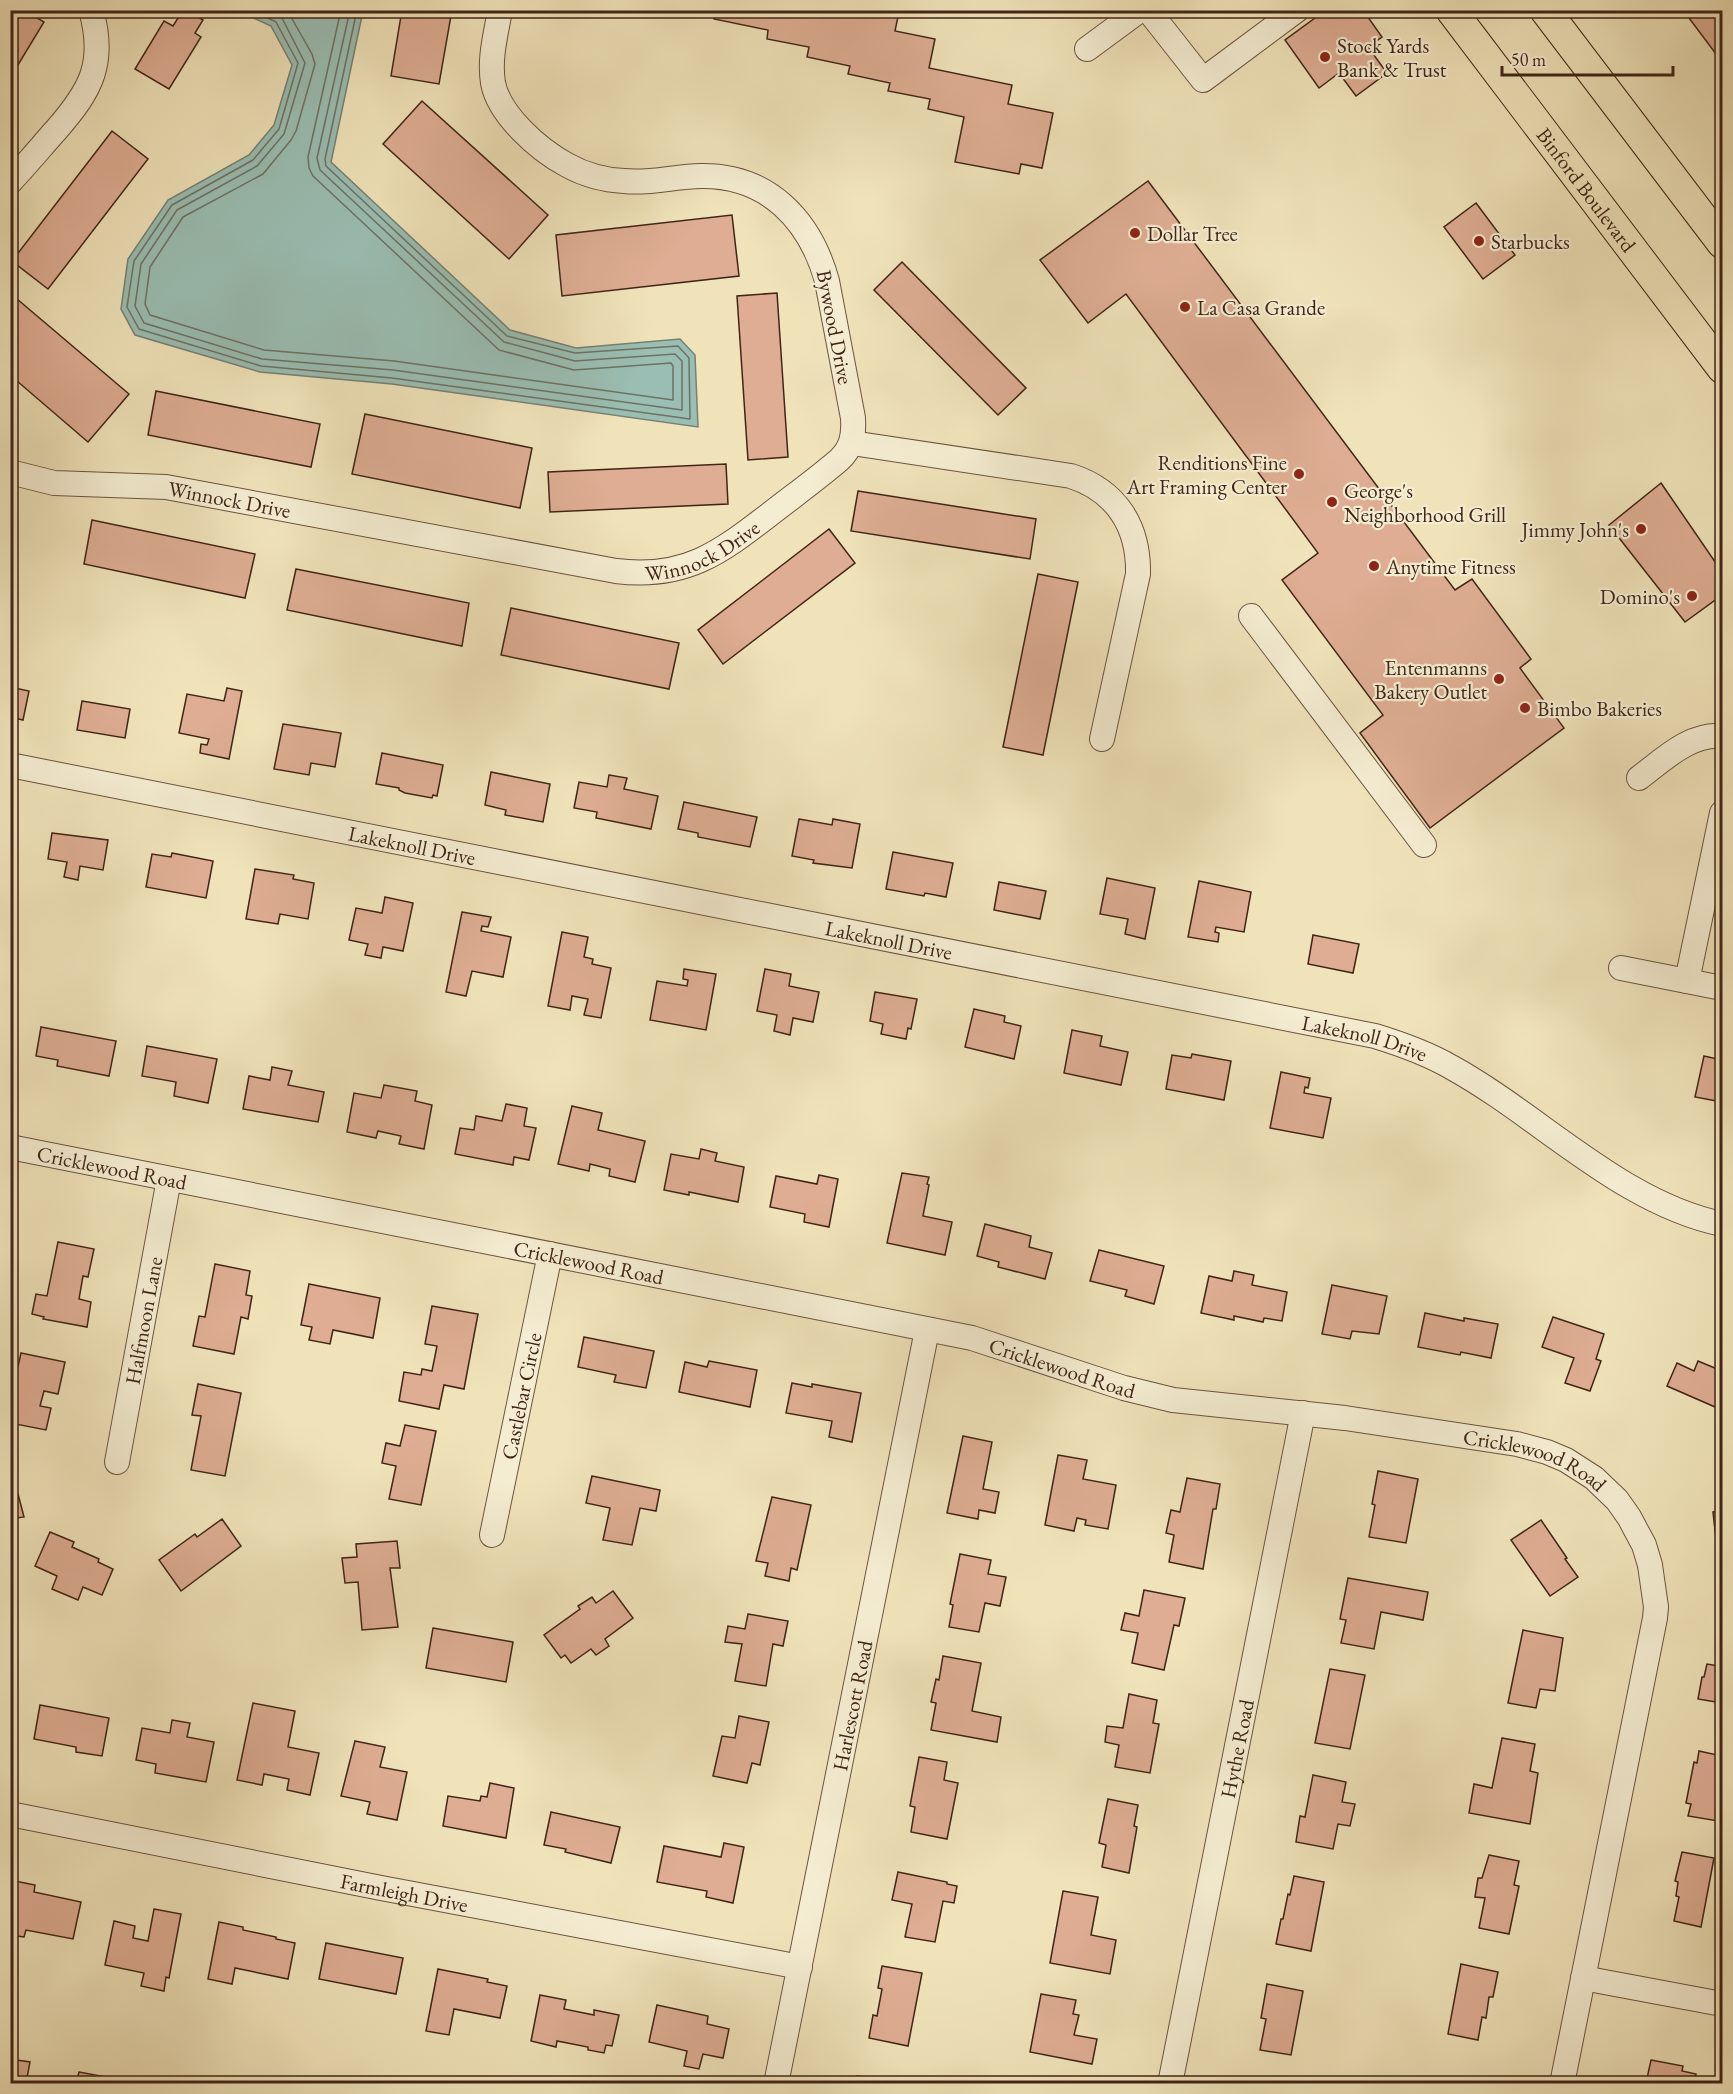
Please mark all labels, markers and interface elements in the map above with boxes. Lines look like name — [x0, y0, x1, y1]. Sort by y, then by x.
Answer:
place label: Stock Yards Bank & Trust — [1337, 32, 1447, 83]
scale bar — [1502, 39, 1673, 77]
text: 50 m — [1511, 48, 1546, 71]
marker: Stock Yards Bank & Trust — [1318, 50, 1332, 64]
street label: Binford Boulevard — [1531, 122, 1643, 257]
place label: Dollar Tree — [1147, 220, 1238, 247]
marker: Dollar Tree — [1128, 226, 1142, 240]
place label: Starbucks — [1491, 228, 1570, 255]
marker: Starbucks — [1472, 234, 1486, 248]
street label: Bywood Drive — [811, 268, 859, 386]
place label: La Casa Grande — [1197, 294, 1325, 321]
marker: La Casa Grande — [1178, 300, 1192, 314]
place label: Renditions Fine Art Framing Center — [1126, 449, 1287, 500]
marker: Renditions Fine Art Framing Center — [1292, 467, 1306, 481]
street label: Winnock Drive — [166, 474, 293, 524]
place label: George's Neighborhood Grill — [1344, 477, 1506, 528]
marker: George's Neighborhood Grill — [1325, 495, 1339, 509]
street label: Winnock Drive — [644, 514, 765, 586]
place label: Jimmy John's — [1519, 516, 1629, 543]
marker: Jimmy John's — [1634, 522, 1648, 536]
place label: Anytime Fitness — [1385, 553, 1516, 580]
marker: Anytime Fitness — [1367, 559, 1381, 573]
place label: Domino's — [1600, 583, 1680, 610]
marker: Domino's — [1685, 589, 1699, 603]
place label: Entenmanns Bakery Outlet — [1374, 654, 1487, 705]
marker: Entenmanns Bakery Outlet — [1492, 672, 1506, 686]
place label: Bimbo Bakeries — [1537, 695, 1662, 722]
marker: Bimbo Bakeries — [1518, 701, 1532, 715]
street label: Lakeknoll Drive — [346, 819, 478, 871]
street label: Lakeknoll Drive — [823, 914, 955, 965]
street label: Lakeknoll Drive — [1300, 1008, 1432, 1067]
street label: Cricklewood Road — [35, 1139, 190, 1195]
street label: Cricklewood Road — [511, 1234, 666, 1290]
street label: Halfmoon Lane — [118, 1254, 168, 1387]
street label: Castlebar Circle — [494, 1330, 547, 1462]
street label: Cricklewood Road — [986, 1331, 1139, 1404]
street label: Cricklewood Road — [1461, 1423, 1613, 1497]
street label: Harlescott Road — [826, 1638, 878, 1773]
street label: Hythe Road — [1214, 1696, 1260, 1800]
street label: Farmleigh Drive — [338, 1867, 470, 1918]

